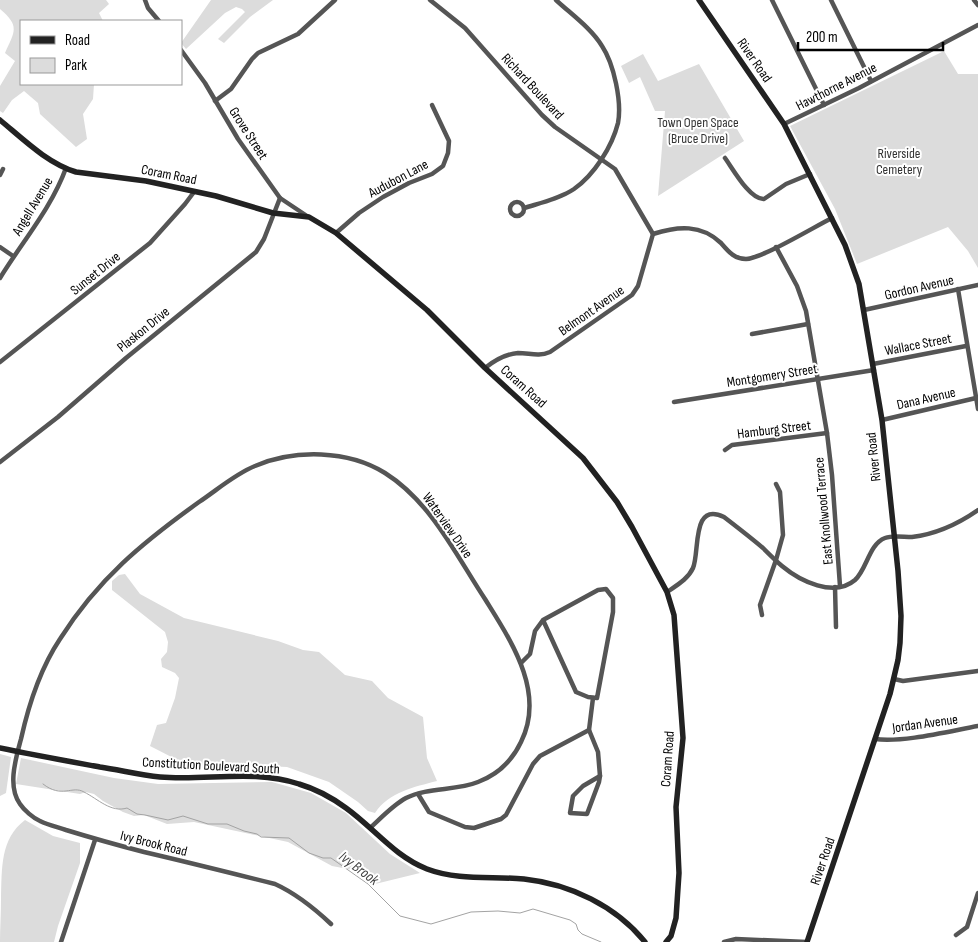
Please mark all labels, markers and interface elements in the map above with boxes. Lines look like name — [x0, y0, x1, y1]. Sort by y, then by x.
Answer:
legend — [20, 20, 182, 85]
scale bar — [798, 20, 943, 52]
text: 200 m — [806, 28, 838, 47]
text: Road — [65, 31, 90, 50]
street label: River Road — [733, 35, 776, 86]
street label: Richard Boulevard — [498, 50, 568, 123]
text: Park — [65, 56, 87, 75]
street label: Hawthorne Avenue — [793, 59, 879, 114]
street label: Grove Street — [225, 104, 272, 163]
park label: Town Open Space (Bruce Drive) — [657, 114, 739, 147]
park label: Riverside Cemetery — [876, 145, 923, 178]
street label: Audubon Lane — [364, 156, 431, 202]
street label: Coram Road — [140, 161, 198, 188]
street label: Angell Avenue — [8, 174, 56, 239]
street label: Sunset Drive — [67, 248, 124, 299]
street label: Gordon Avenue — [883, 271, 955, 304]
street label: Belmont Avenue — [555, 282, 627, 339]
street label: Plaskon Drive — [114, 303, 173, 356]
street label: Wallace Street — [883, 330, 953, 359]
street label: Montgomery Street — [725, 360, 819, 391]
street label: Coram Road — [497, 361, 550, 412]
street label: Dana Avenue — [895, 383, 957, 414]
street label: Hamburg Street — [736, 417, 812, 442]
street label: River Road — [862, 431, 885, 482]
street label: East Knollwood Terrace — [810, 456, 837, 565]
street label: Waterview Drive — [419, 489, 476, 561]
street label: Jordan Avenue — [890, 710, 959, 737]
street label: Coram Road — [657, 730, 678, 788]
street label: Constitution Boulevard South — [142, 753, 280, 778]
street label: Ivy Brook Road — [119, 827, 189, 860]
street label: River Road — [806, 835, 839, 887]
water label: Ivy Brook — [335, 847, 383, 890]

